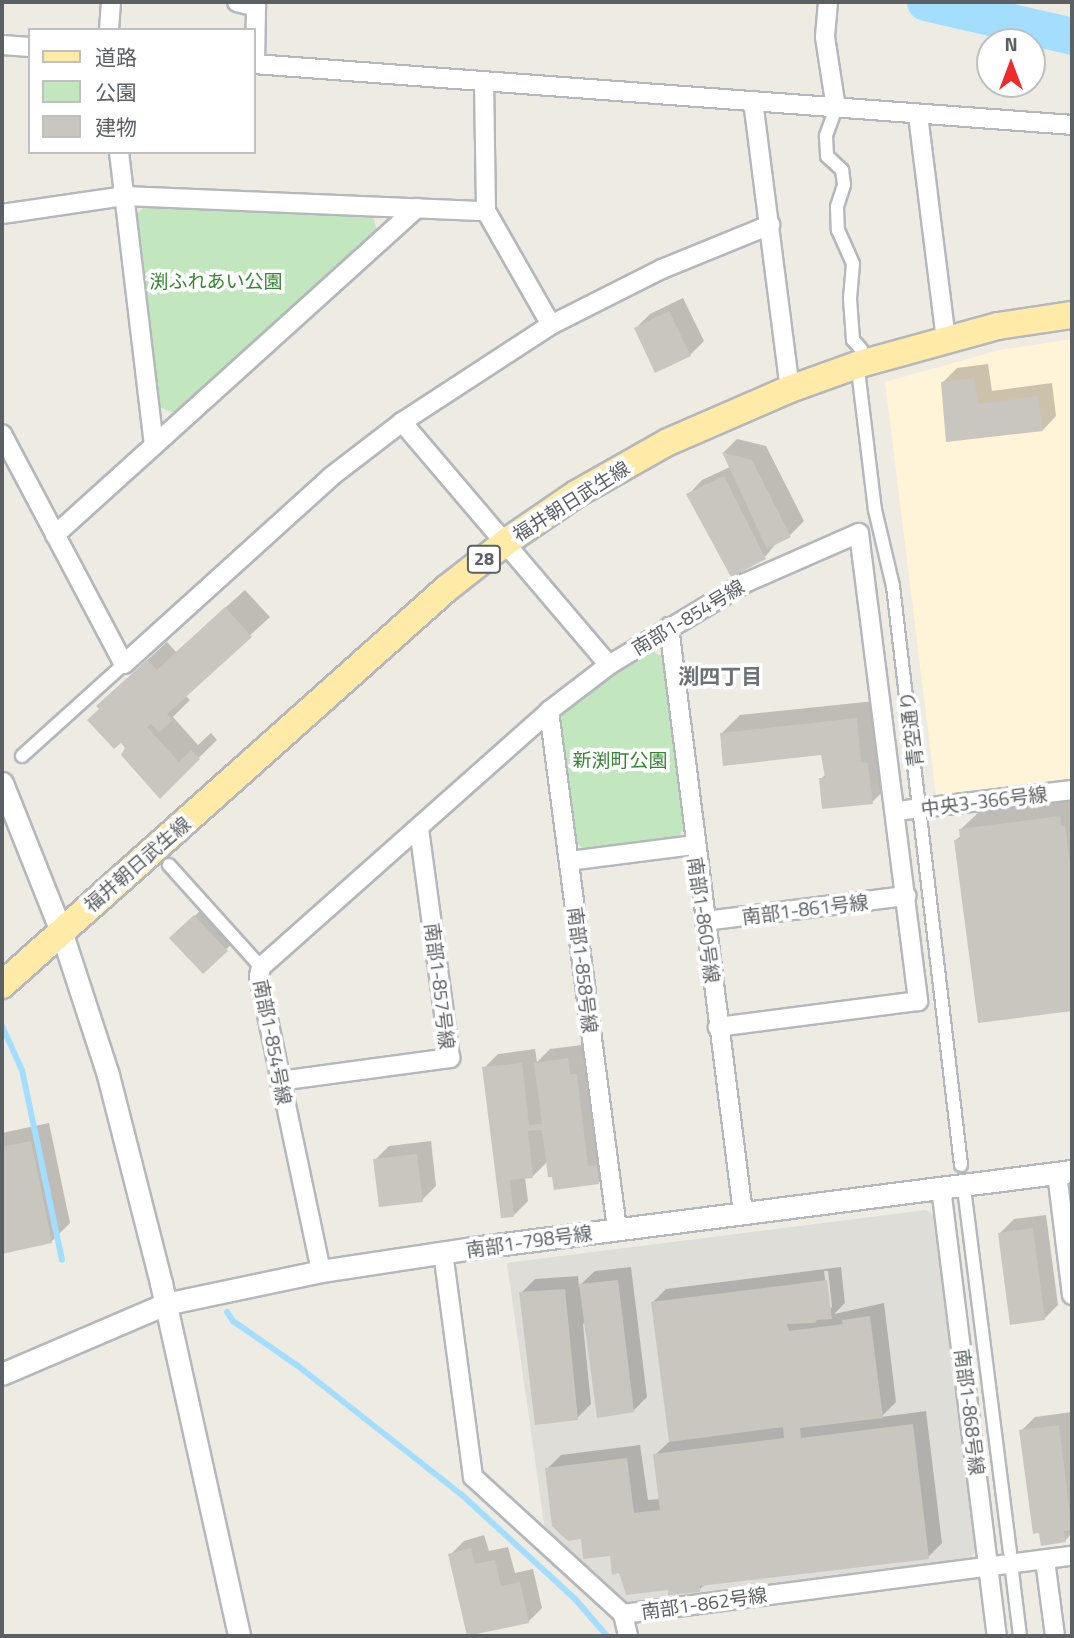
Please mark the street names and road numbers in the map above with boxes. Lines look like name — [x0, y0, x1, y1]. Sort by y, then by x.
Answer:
street label: 福井朝日武生線 — [509, 456, 633, 546]
road number: 28 — [466, 544, 502, 574]
street label: 南部1-854号線 — [628, 575, 748, 659]
street label: 青空通り — [895, 690, 927, 768]
street label: 中央3-366号線 — [920, 782, 1048, 820]
street label: 福井朝日武生線 — [79, 812, 195, 916]
street label: 南部1-860号線 — [684, 856, 724, 984]
street label: 南部1-861号線 — [741, 890, 869, 928]
street label: 南部1-858号線 — [564, 906, 602, 1034]
street label: 南部1-857号線 — [421, 922, 459, 1050]
street label: 南部1-854号線 — [250, 978, 296, 1106]
street label: 南部1-798号線 — [465, 1221, 593, 1261]
street label: 南部1-868号線 — [951, 1348, 989, 1476]
street label: 南部1-862号線 — [640, 1583, 768, 1623]

